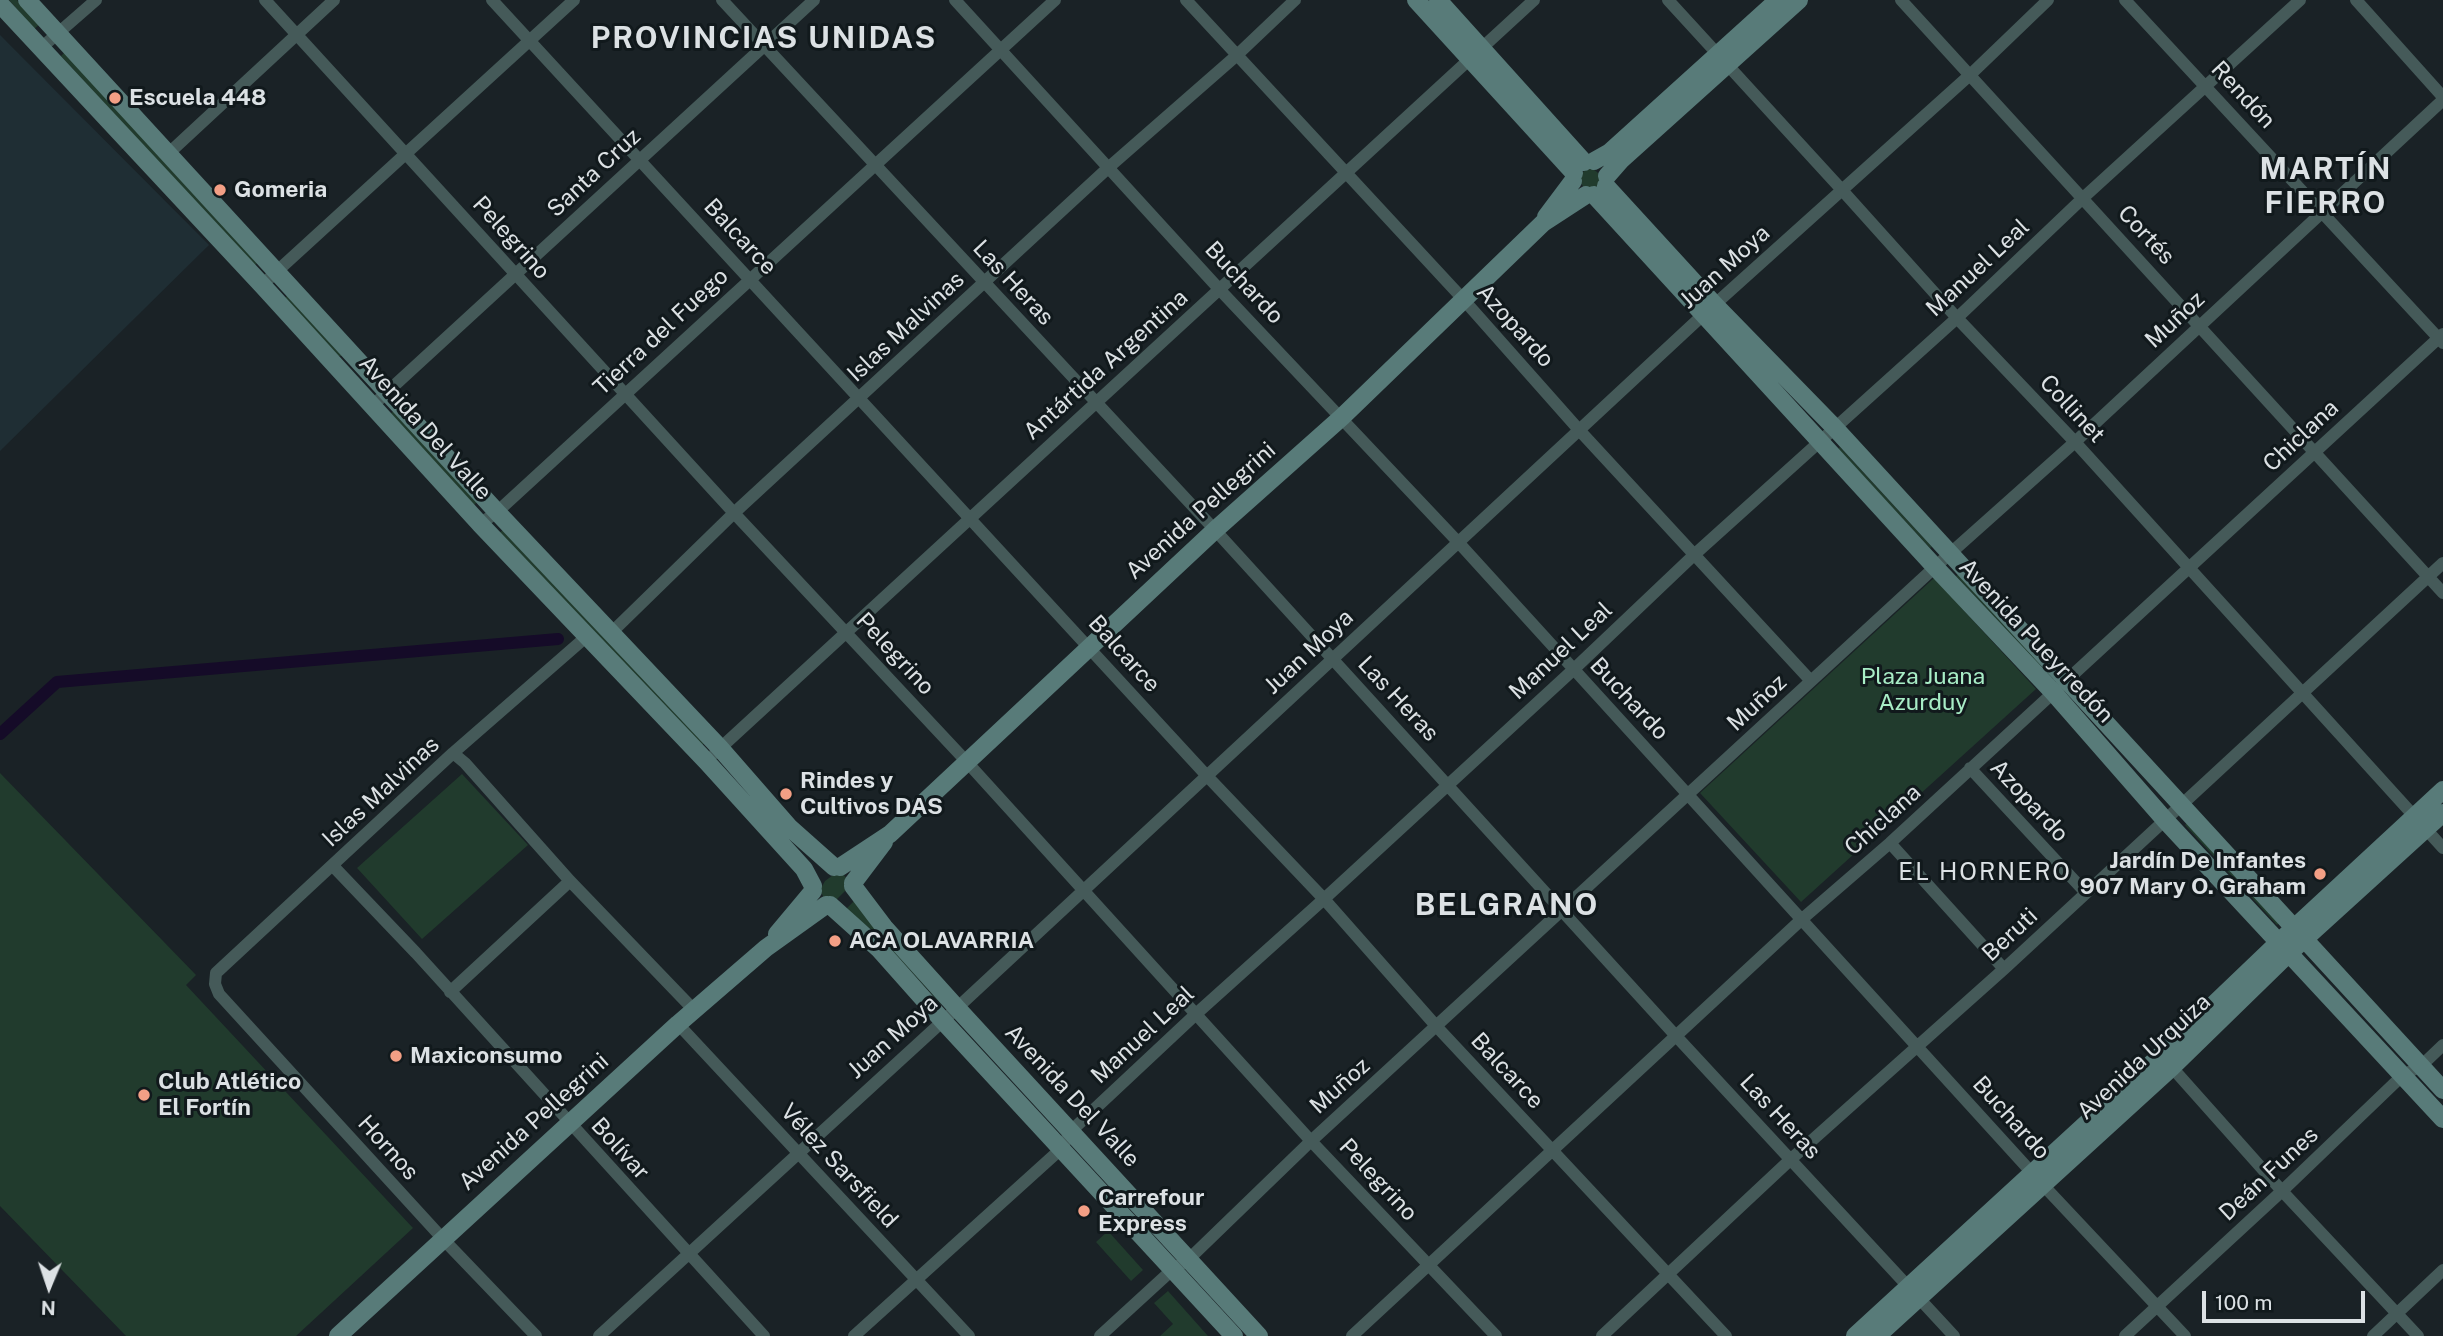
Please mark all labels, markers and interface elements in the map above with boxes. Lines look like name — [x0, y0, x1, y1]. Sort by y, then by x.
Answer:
district label: PROVINCIAS UNIDAS — [593, 21, 935, 57]
street label: Rendón — [2205, 56, 2281, 134]
place label: Escuela 448 — [129, 84, 266, 112]
marker: Escuela 448 — [107, 90, 123, 106]
street label: Santa Cruz — [542, 123, 646, 223]
district label: MARTÍN FIERRO — [2260, 152, 2392, 222]
place label: Gomeria — [234, 176, 327, 204]
marker: Gomeria — [212, 182, 228, 198]
street label: Pelegrino — [467, 191, 555, 285]
street label: Balcarce — [698, 193, 782, 281]
street label: Cortés — [2112, 200, 2180, 270]
street label: Manuel Leal — [1921, 213, 2035, 323]
street label: Juan Moya — [1674, 219, 1776, 315]
street label: Las Heras — [967, 235, 1059, 331]
street label: Buchardo — [1199, 236, 1289, 330]
street label: Tierra del Fuego — [588, 262, 734, 402]
street label: Islas Malvinas — [842, 266, 970, 388]
street label: Azopardo — [1471, 279, 1559, 373]
street label: Antártida Argentina — [1018, 284, 1194, 446]
street label: Muñoz — [2140, 286, 2210, 354]
street label: Avenida Del Valle — [353, 350, 497, 506]
street label: Collinet — [2034, 369, 2110, 449]
street label: Chiclana — [2258, 394, 2344, 478]
street label: Avenida Pellegrini — [1120, 437, 1282, 585]
street label: Avenida Pueyrredón — [1953, 553, 2119, 729]
street label: Manuel Leal — [1504, 596, 1618, 706]
street label: Juan Moya — [1259, 604, 1359, 700]
street label: Pelegrino — [850, 607, 940, 701]
street label: Balcarce — [1082, 610, 1166, 698]
street label: Las Heras — [1352, 651, 1444, 747]
street label: Buchardo — [1584, 652, 1674, 746]
park label: Plaza Juana Azurduy — [1861, 663, 1985, 717]
street label: Muñoz — [1722, 669, 1792, 737]
street label: Islas Malvinas — [317, 731, 445, 853]
street label: Azopardo — [1984, 754, 2074, 848]
place label: Rindes y Cultivos DAS — [800, 767, 943, 821]
street label: Chiclana — [1839, 779, 1927, 861]
marker: Rindes y Cultivos DAS — [778, 786, 794, 802]
place label: Jardín De Infantes 907 Mary O. Graham — [2080, 847, 2306, 901]
district label: EL HORNERO — [1899, 859, 2071, 887]
marker: Jardín De Infantes 907 Mary O. Graham — [2312, 866, 2328, 882]
district label: BELGRANO — [1416, 888, 1598, 924]
street label: Beruti — [1977, 903, 2043, 967]
place label: ACA OLAVARRIA — [849, 927, 1034, 955]
marker: ACA OLAVARRIA — [827, 933, 843, 949]
street label: Manuel Leal — [1086, 980, 1200, 1090]
street label: Avenida Urquiza — [2072, 988, 2216, 1126]
street label: Juan Moya — [842, 989, 944, 1085]
street label: Avenida Del Valle — [999, 1019, 1145, 1173]
street label: Balcarce — [1465, 1027, 1549, 1115]
place label: Maxiconsumo — [410, 1042, 563, 1070]
marker: Maxiconsumo — [388, 1048, 404, 1064]
street label: Avenida Pellegrini — [453, 1048, 615, 1196]
street label: Muñoz — [1304, 1052, 1376, 1120]
place label: Club Atlético El Fortín — [158, 1068, 301, 1122]
street label: Las Heras — [1734, 1069, 1826, 1165]
street label: Buchardo — [1966, 1071, 2056, 1165]
marker: Club Atlético El Fortín — [136, 1087, 152, 1103]
street label: Vélez Sarsfield — [775, 1098, 903, 1234]
street label: Hornos — [352, 1110, 424, 1186]
street label: Bolívar — [585, 1112, 655, 1186]
street label: Deán Funes — [2214, 1121, 2324, 1227]
street label: Pelegrino — [1333, 1133, 1423, 1227]
place label: Carrefour Express — [1098, 1184, 1205, 1238]
marker: Carrefour Express — [1076, 1203, 1092, 1219]
north arrow — [14, 1252, 84, 1322]
scale bar — [2205, 1276, 2368, 1320]
text: 100 m — [2215, 1290, 2272, 1315]
text: N — [40, 1297, 56, 1319]

